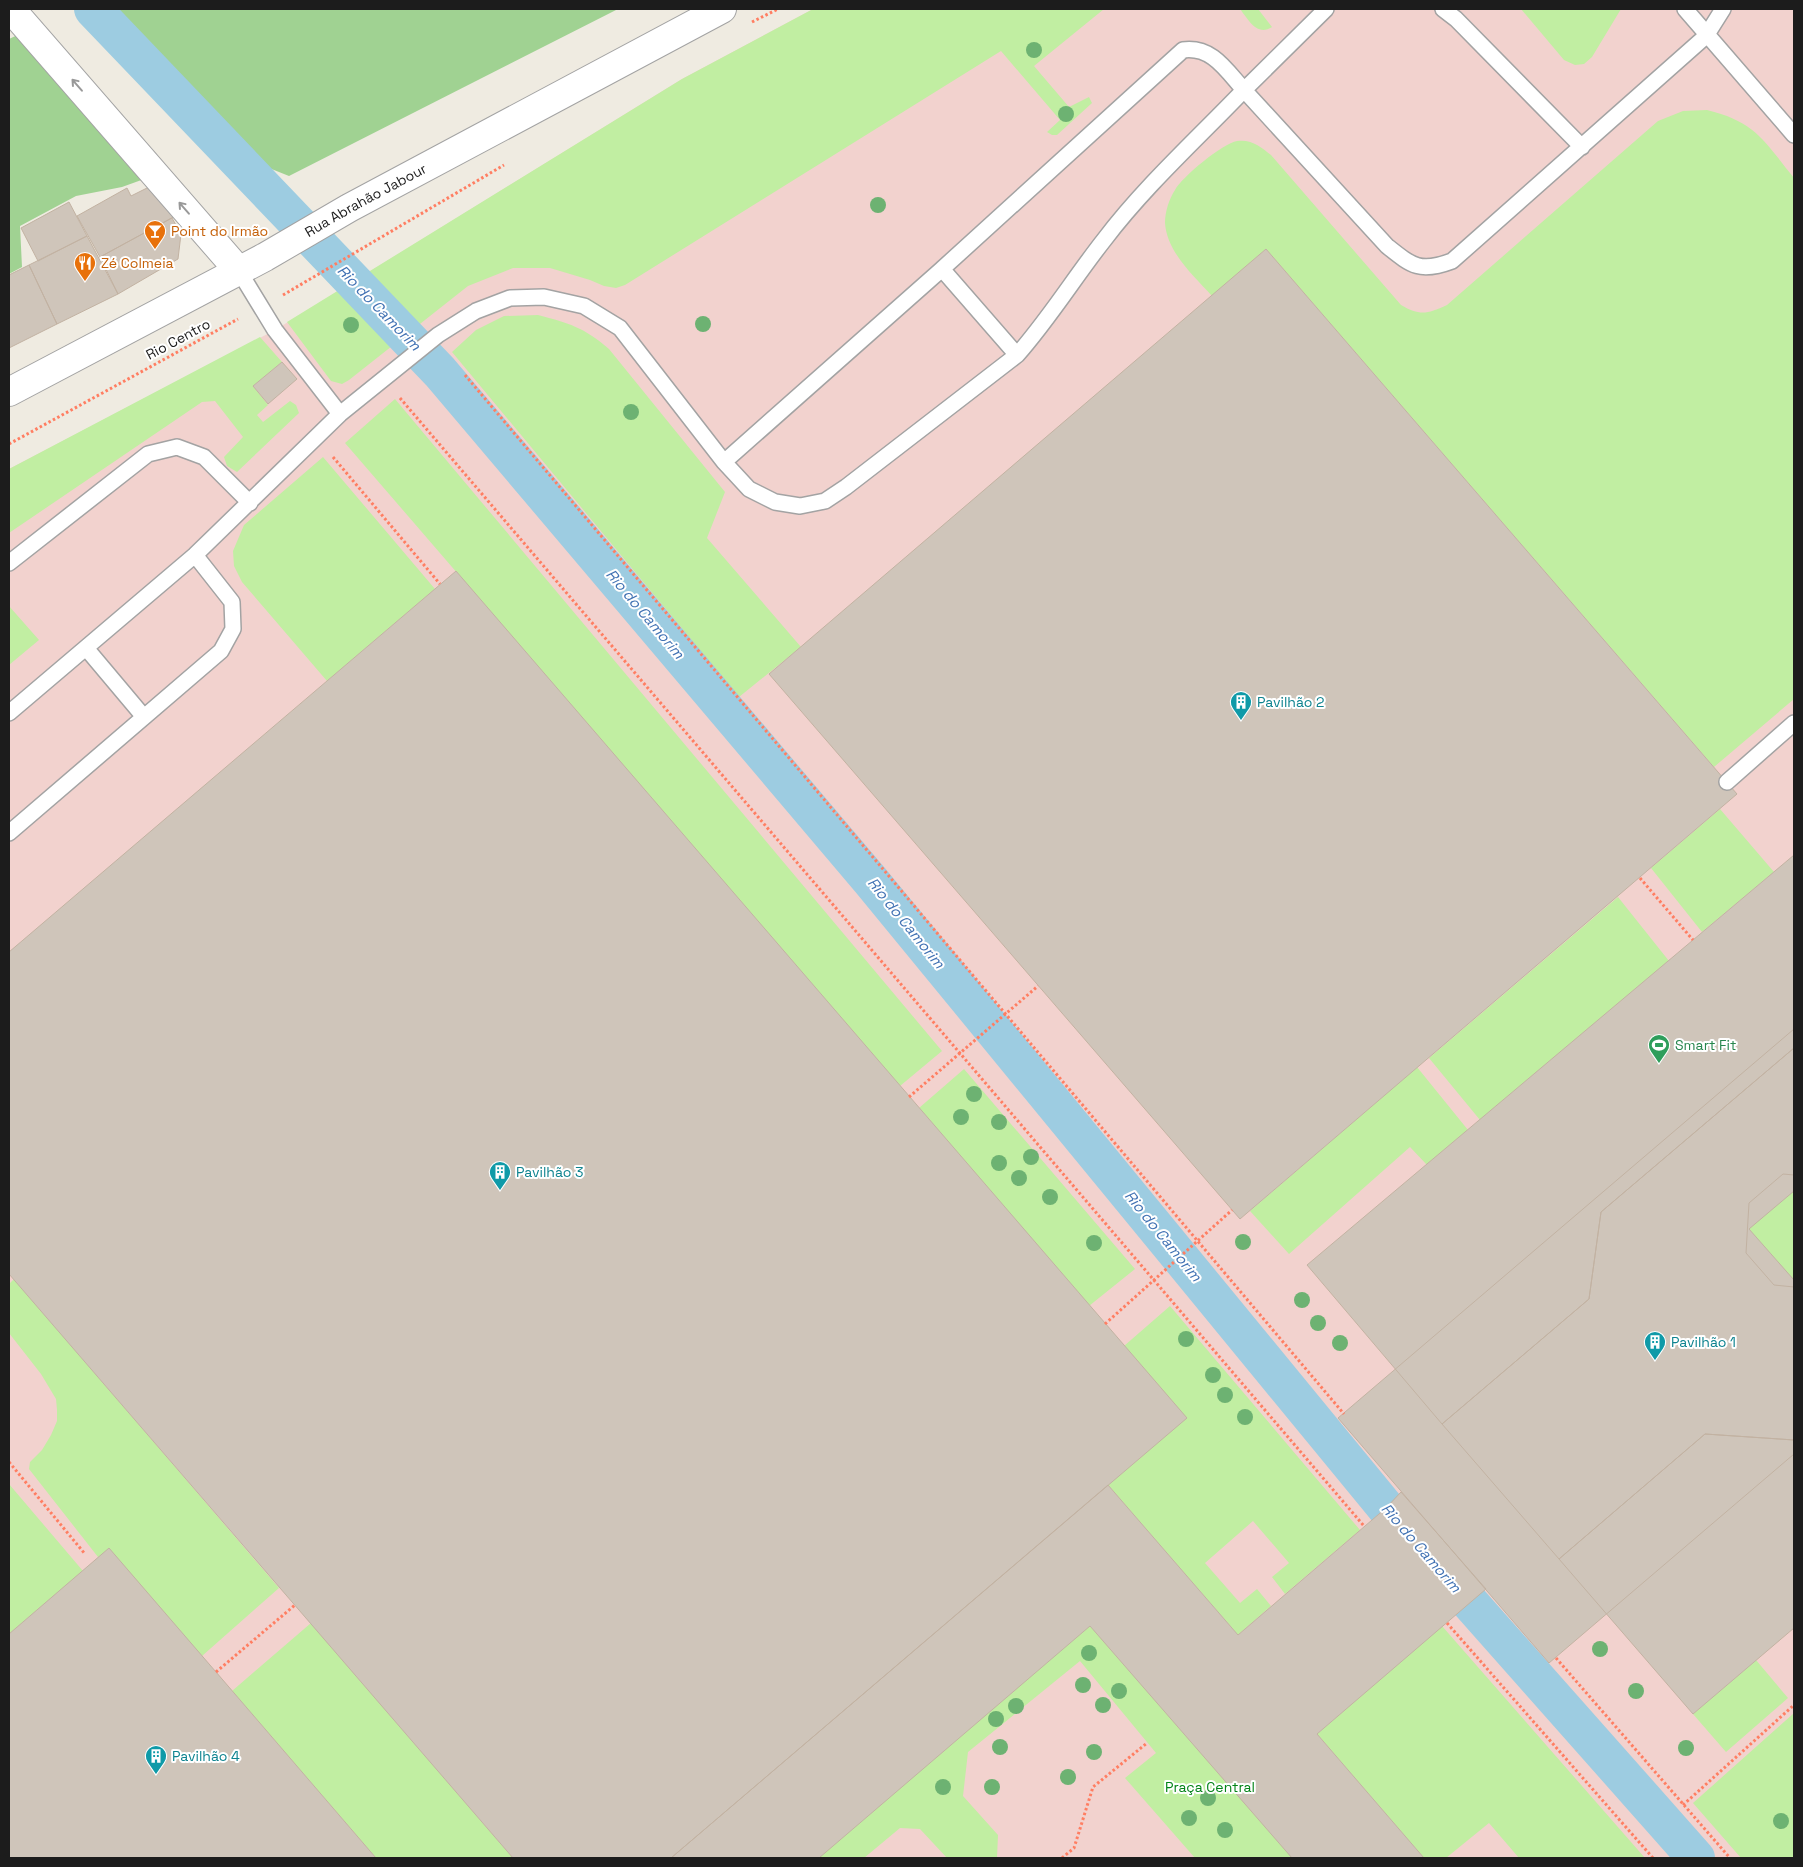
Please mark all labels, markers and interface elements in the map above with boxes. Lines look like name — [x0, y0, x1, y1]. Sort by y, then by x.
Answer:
one-way arrow — [72, 79, 83, 92]
street label: Rua Abrahão Jabour — [301, 159, 429, 241]
one-way arrow — [178, 201, 190, 214]
bar icon: Point do Irmão — [143, 219, 167, 250]
place label: Point do Irmão — [171, 222, 268, 240]
restaurant icon: Zé Colmeia — [73, 251, 97, 282]
place label: Zé Colmeia — [101, 254, 174, 272]
water label: Rio do Camorim — [334, 261, 426, 355]
street label: Rio Centro — [143, 315, 213, 363]
water label: Rio do Camorim — [602, 565, 689, 663]
building icon: Pavilhão 2 — [1229, 690, 1253, 721]
place label: Pavilhão 2 — [1257, 693, 1324, 711]
water label: Rio do Camorim — [864, 873, 950, 973]
sports icon: Smart Fit — [1647, 1033, 1671, 1064]
place label: Smart Fit — [1675, 1036, 1736, 1054]
building icon: Pavilhão 3 — [488, 1160, 512, 1191]
place label: Pavilhão 3 — [516, 1163, 584, 1181]
water label: Rio do Camorim — [1121, 1186, 1207, 1286]
building icon: Pavilhão 1 — [1643, 1330, 1667, 1361]
place label: Pavilhão 1 — [1671, 1333, 1736, 1351]
water label: Rio do Camorim — [1378, 1499, 1466, 1597]
building icon: Pavilhão 4 — [144, 1744, 168, 1775]
place label: Pavilhão 4 — [172, 1747, 240, 1765]
park label: Praça Central — [1165, 1778, 1255, 1796]

